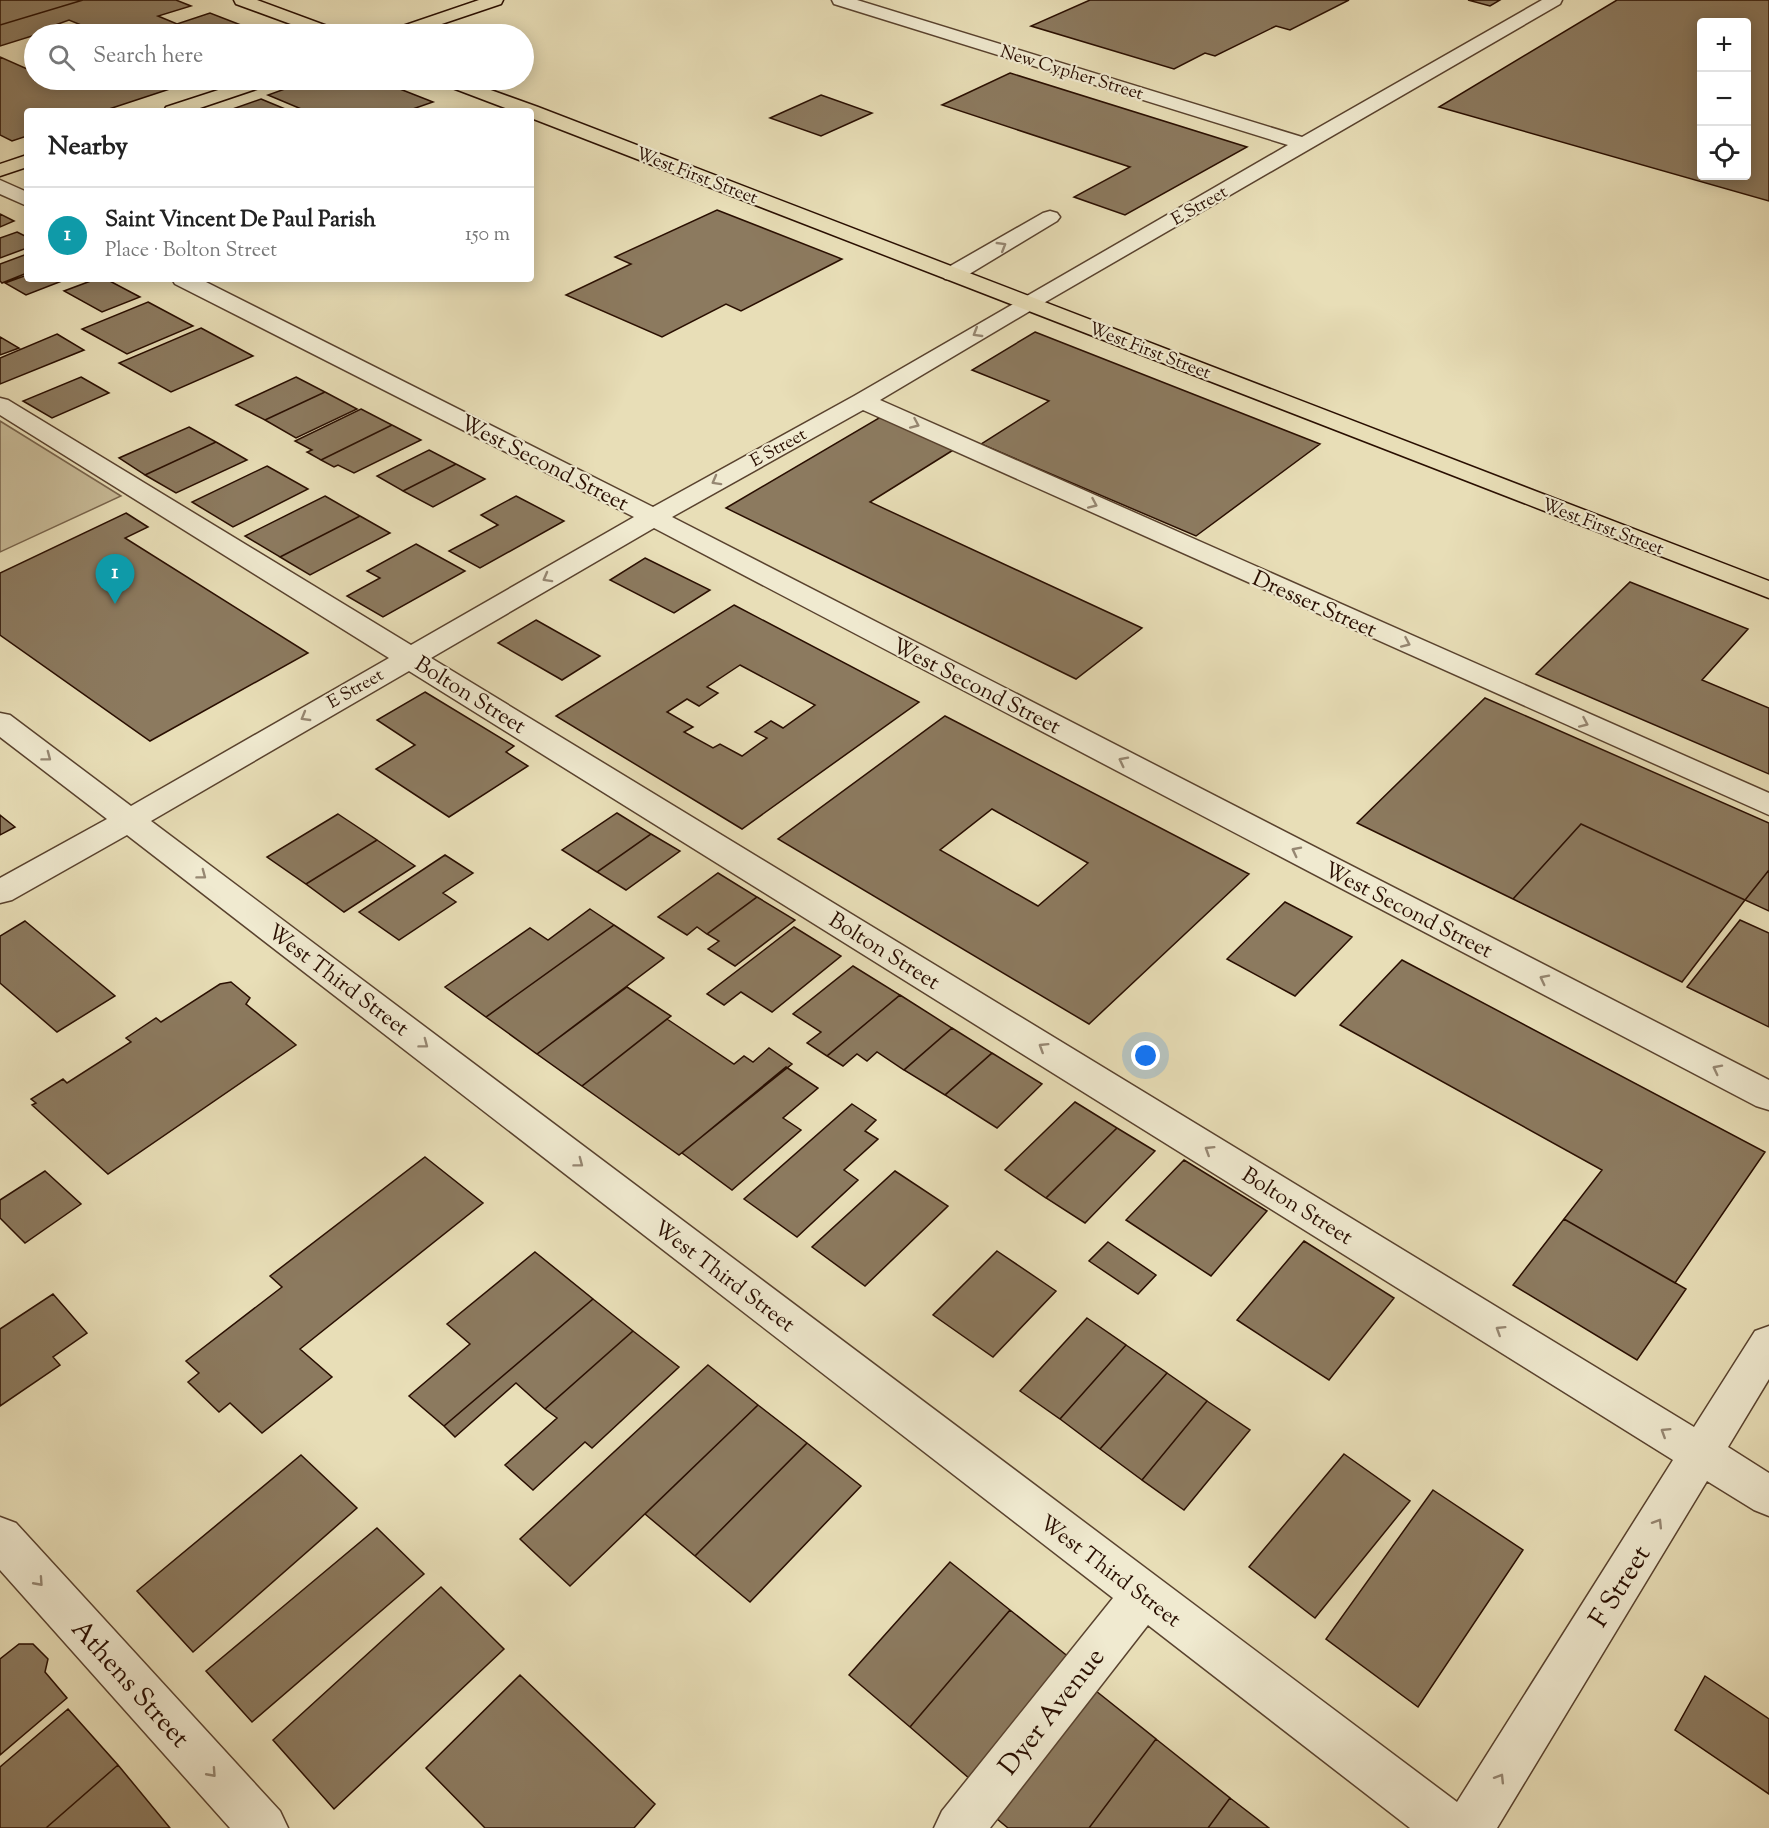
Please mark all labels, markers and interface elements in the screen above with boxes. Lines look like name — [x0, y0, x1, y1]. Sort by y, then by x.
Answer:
map controls — [1697, 18, 1751, 180]
button: + — [1697, 18, 1751, 72]
search box — [24, 24, 534, 90]
street label: New Cypher Street — [997, 40, 1146, 108]
icon: search — [45, 41, 78, 74]
text: Search here — [93, 41, 203, 73]
button: − — [1697, 72, 1751, 126]
button: locate — [1697, 126, 1751, 180]
text: Nearby — [48, 129, 128, 166]
street label: West First Street — [632, 142, 761, 212]
street label: E Street — [1167, 180, 1233, 233]
text: Saint Vincent De Paul Parish — [105, 205, 376, 237]
text: 1 — [64, 221, 71, 250]
text: 150 m — [465, 221, 510, 250]
text: Place · Bolton Street — [105, 237, 277, 266]
one-way arrow — [996, 241, 1006, 253]
street label: West First Street — [1085, 317, 1214, 387]
one-way arrow — [973, 325, 983, 337]
street label: West Second Street — [454, 408, 634, 521]
one-way arrow — [909, 417, 920, 429]
street label: E Street — [746, 423, 812, 475]
one-way arrow — [712, 474, 722, 485]
street label: West First Street — [1538, 493, 1667, 563]
one-way arrow — [1087, 497, 1098, 509]
pin: 1 — [96, 554, 134, 604]
street label: Dresser Street — [1246, 564, 1382, 648]
one-way arrow — [543, 571, 553, 582]
street label: West Second Street — [886, 631, 1066, 744]
one-way arrow — [1399, 636, 1410, 648]
street label: Bolton Street — [408, 650, 532, 744]
street label: E Street — [323, 663, 389, 716]
one-way arrow — [301, 710, 311, 722]
one-way arrow — [1577, 715, 1588, 727]
one-way arrow — [40, 749, 51, 760]
one-way arrow — [1119, 757, 1130, 768]
one-way arrow — [1292, 847, 1303, 858]
street label: West Second Street — [1318, 855, 1498, 968]
one-way arrow — [195, 867, 206, 878]
street label: Bolton Street — [822, 906, 946, 1000]
street label: West Third Street — [260, 917, 415, 1046]
one-way arrow — [1540, 975, 1550, 986]
one-way arrow — [417, 1037, 428, 1048]
your location — [1131, 1041, 1160, 1070]
one-way arrow — [1039, 1043, 1049, 1055]
one-way arrow — [1713, 1065, 1723, 1076]
one-way arrow — [1205, 1145, 1215, 1157]
one-way arrow — [572, 1155, 583, 1166]
street label: Bolton Street — [1235, 1161, 1359, 1255]
street label: West Third Street — [646, 1213, 801, 1342]
one-way arrow — [1496, 1325, 1506, 1337]
one-way arrow — [1661, 1429, 1672, 1440]
street label: West Third Street — [1032, 1508, 1187, 1637]
one-way arrow — [1650, 1519, 1662, 1529]
street label: F Street — [1581, 1539, 1662, 1636]
one-way arrow — [32, 1575, 43, 1585]
street label: Athens Street — [61, 1612, 198, 1758]
street label: Dyer Avenue — [991, 1640, 1115, 1785]
one-way arrow — [205, 1766, 216, 1777]
one-way arrow — [1493, 1774, 1504, 1785]

